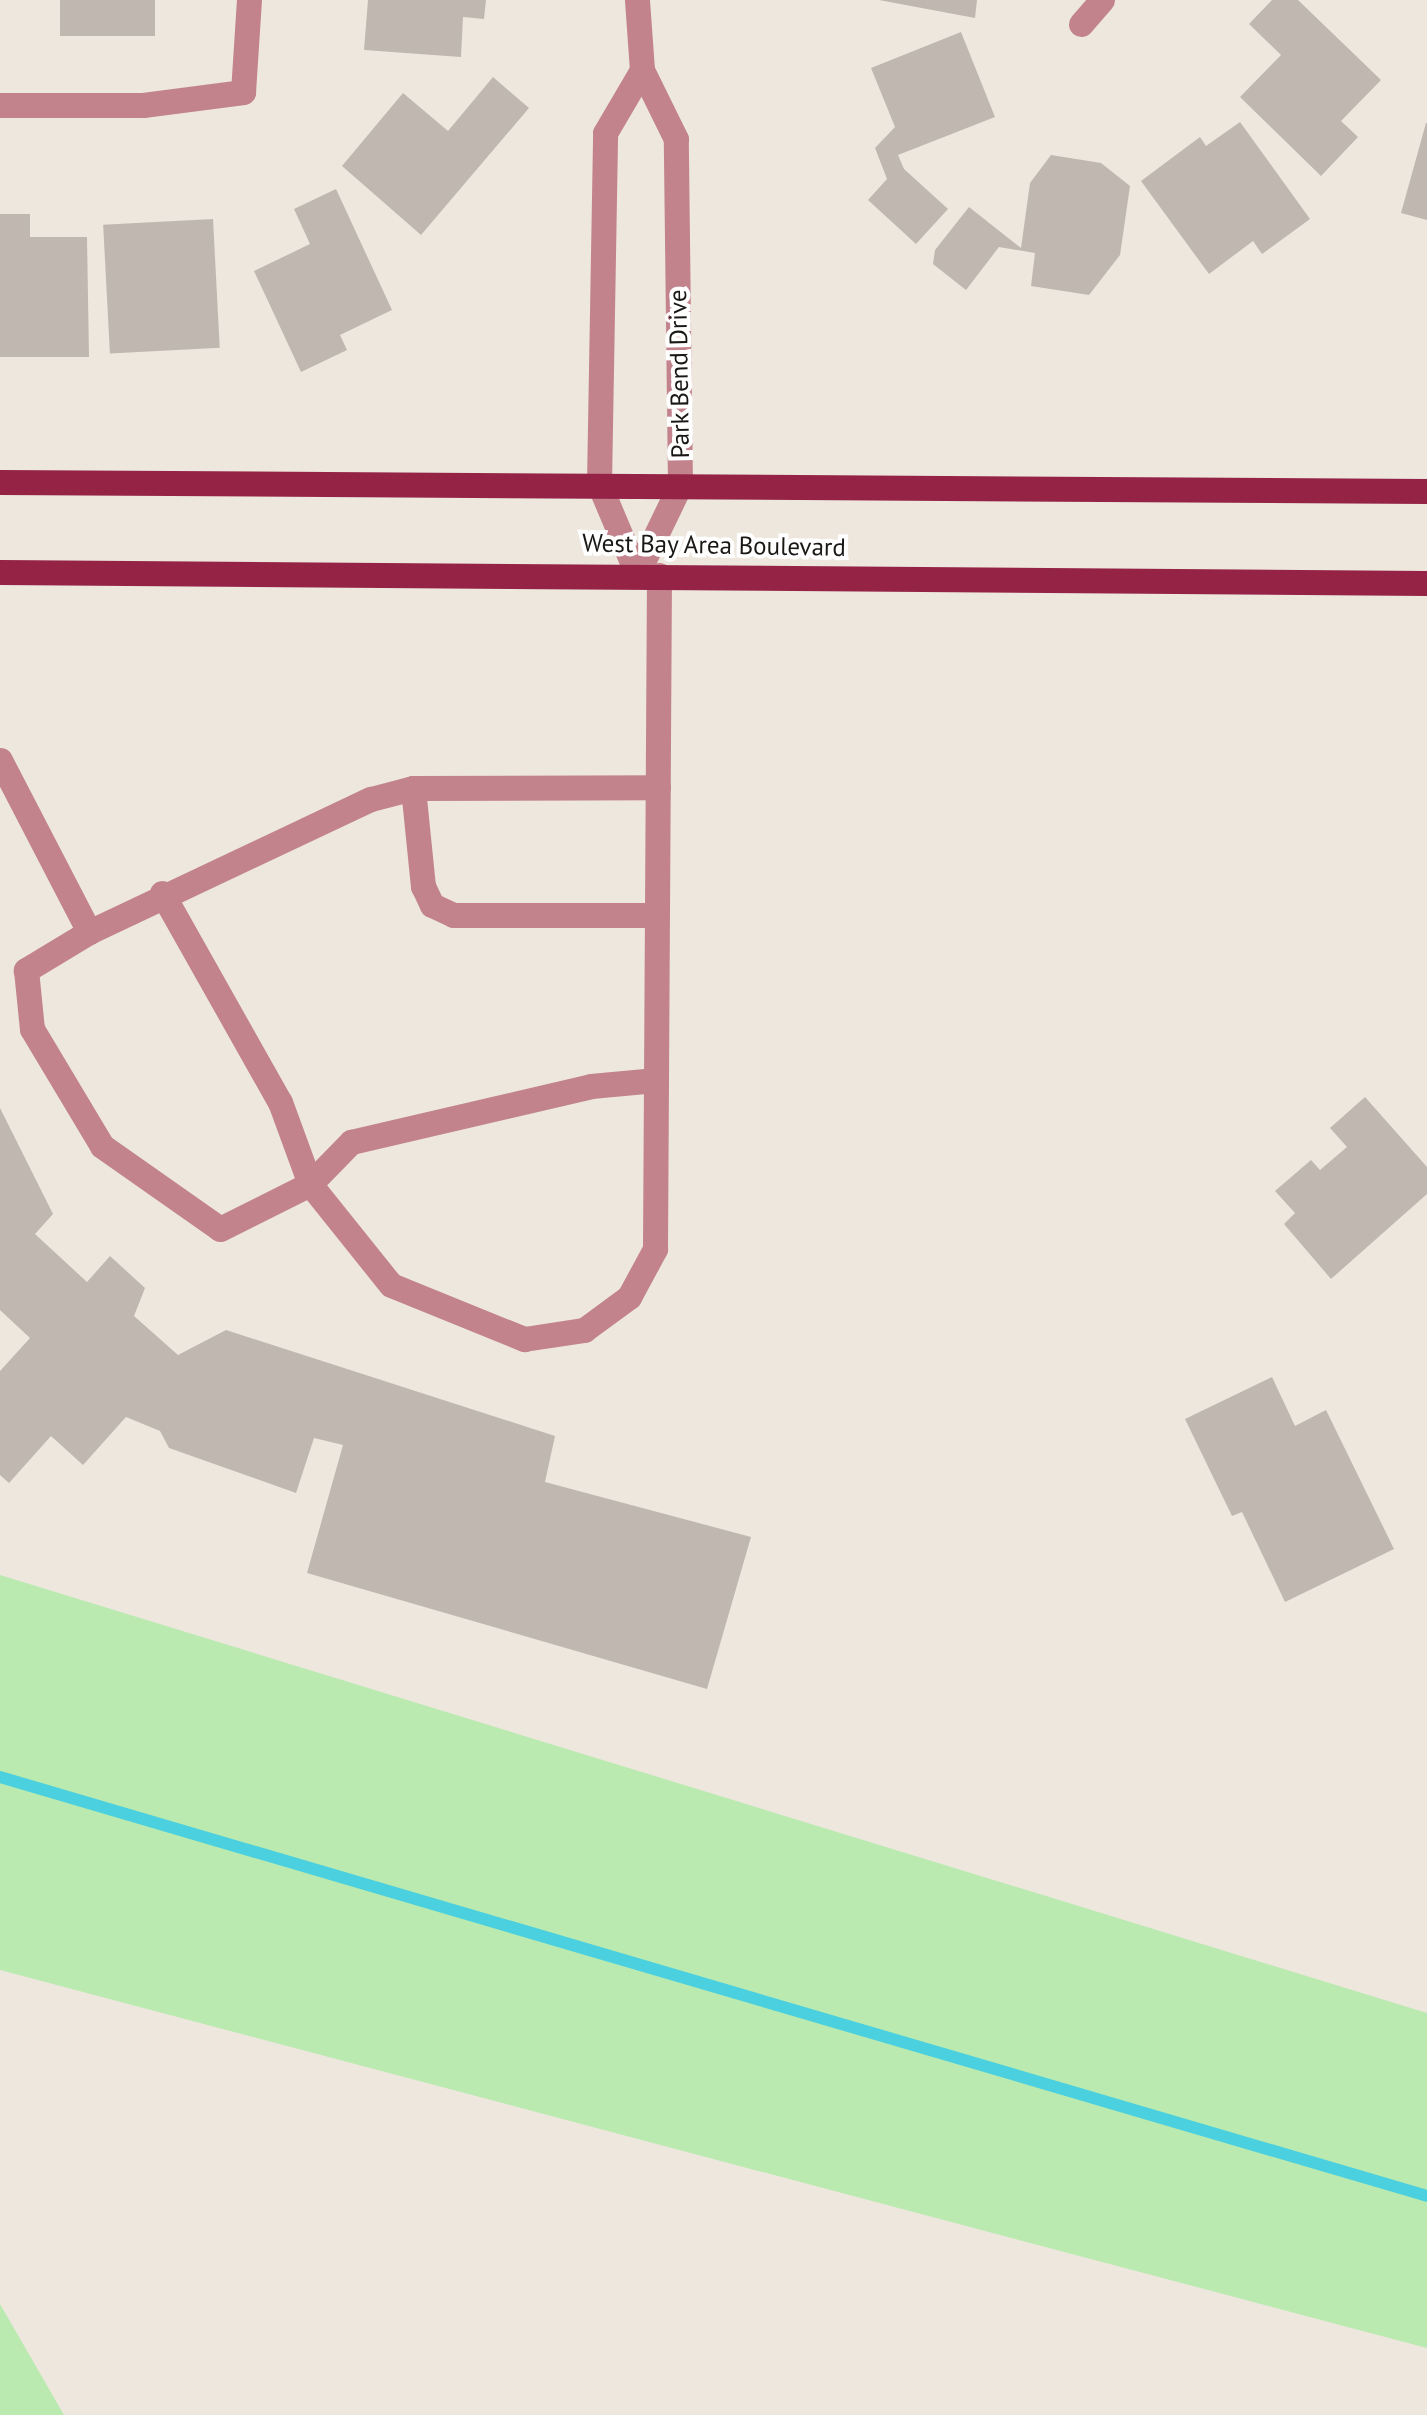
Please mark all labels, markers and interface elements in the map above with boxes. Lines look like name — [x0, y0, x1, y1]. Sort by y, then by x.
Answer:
street label: Park Bend Drive — [663, 289, 695, 459]
street label: West Bay Area Boulevard — [581, 528, 847, 562]

